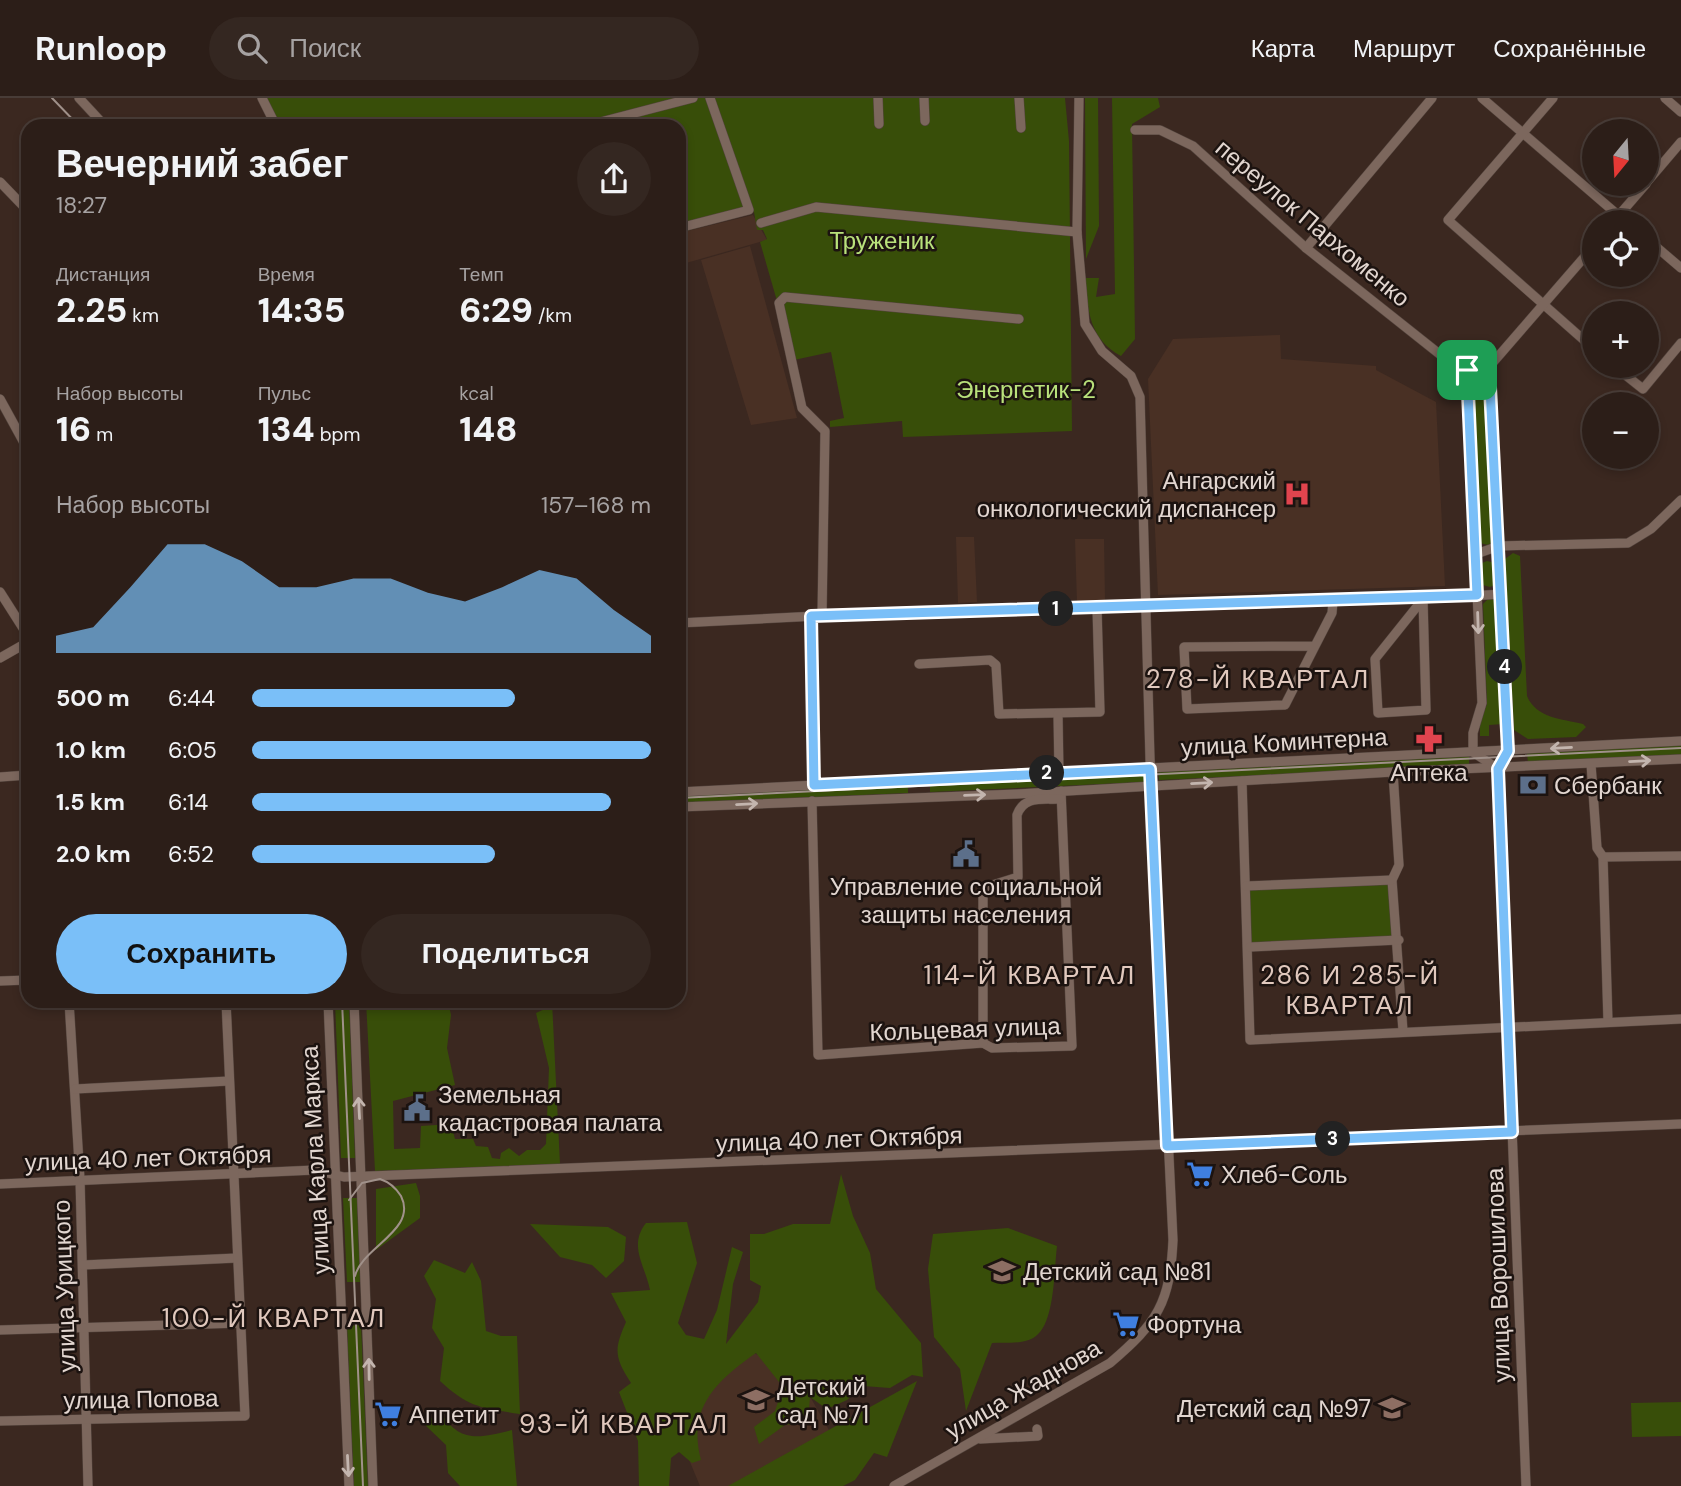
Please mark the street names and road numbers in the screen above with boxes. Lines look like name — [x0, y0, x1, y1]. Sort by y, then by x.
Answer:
street label: переулок Пархоменко — [1209, 132, 1417, 314]
street label: улица Коминтерна — [1180, 721, 1389, 763]
street label: Кольцевая улица — [869, 1010, 1062, 1048]
street label: улица Карла Маркса — [293, 1044, 336, 1275]
street label: улица 40 лет Октября — [715, 1119, 963, 1159]
street label: улица 40 лет Октября — [24, 1138, 272, 1178]
street label: улица Ворошилова — [1479, 1167, 1517, 1383]
street label: улица Урицкого — [45, 1199, 83, 1373]
street label: улица Жаднова — [940, 1332, 1107, 1446]
street label: улица Попова — [63, 1382, 219, 1416]

